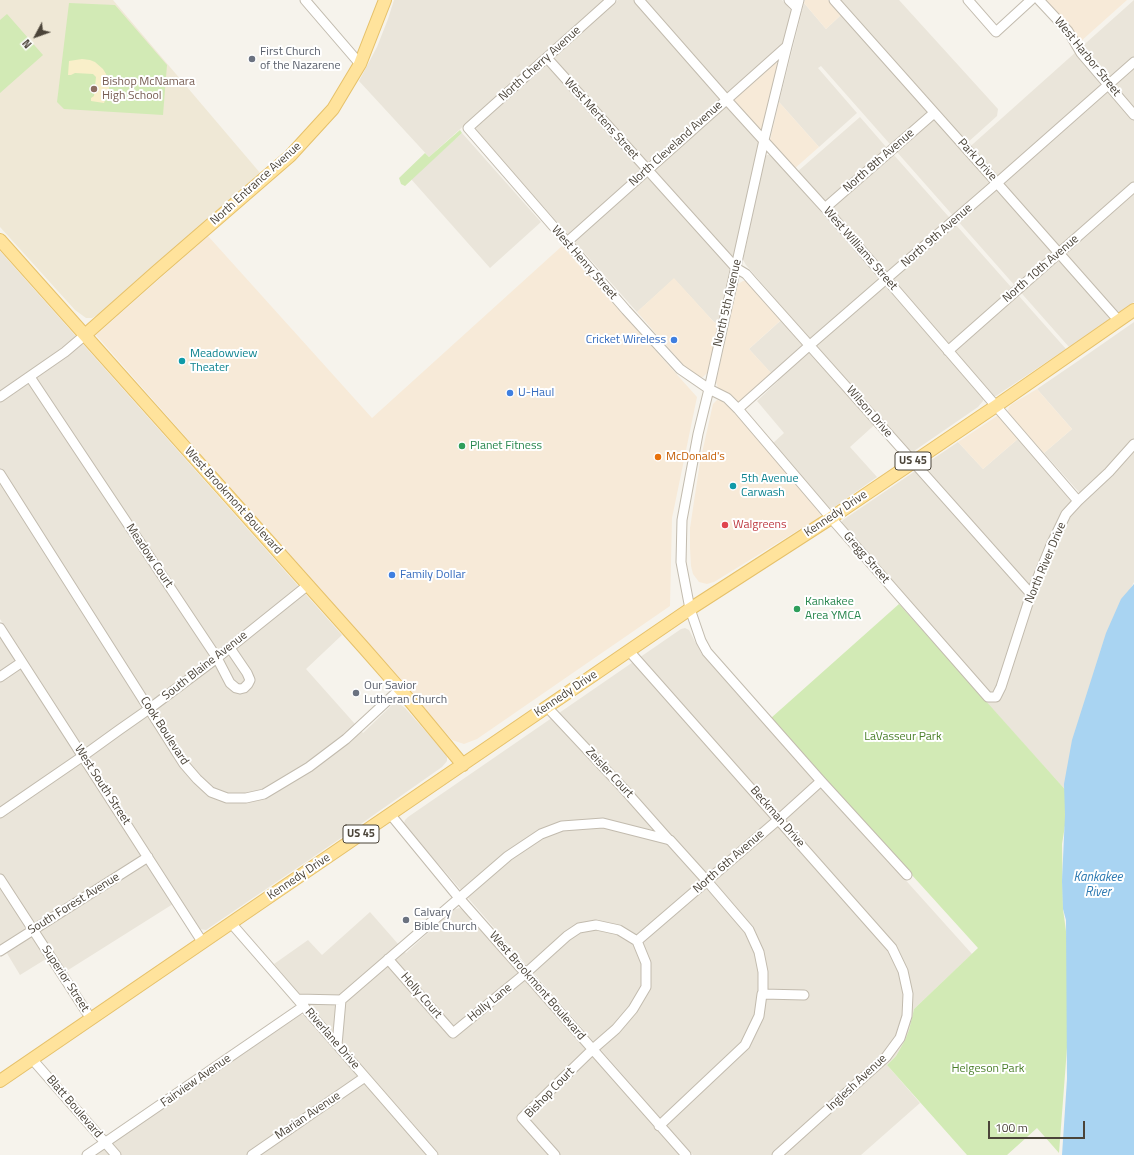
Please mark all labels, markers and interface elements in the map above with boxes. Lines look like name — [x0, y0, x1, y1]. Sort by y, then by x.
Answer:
street label: West Harbor Street — [1051, 15, 1123, 99]
north arrow — [16, 16, 56, 56]
street label: North Cherry Avenue — [496, 23, 584, 105]
text: N — [18, 36, 35, 52]
place label: First Church of the Nazarene — [260, 45, 340, 73]
marker: First Church of the Nazarene — [247, 54, 257, 64]
place label: Bishop McNamara High School — [102, 75, 195, 103]
street label: West Mertens Street — [561, 75, 641, 163]
marker: Bishop McNamara High School — [89, 84, 99, 94]
street label: North Cleveland Avenue — [626, 98, 726, 190]
street label: North 8th Avenue — [841, 126, 917, 196]
street label: Park Drive — [954, 136, 1000, 184]
street label: North Entrance Avenue — [208, 139, 304, 229]
street label: North 9th Avenue — [899, 201, 975, 271]
street label: West Williams Street — [820, 204, 900, 294]
street label: West Henry Street — [548, 223, 620, 303]
street label: North 10th Avenue — [1000, 232, 1082, 306]
street label: North 5th Avenue — [711, 258, 745, 348]
place label: Cricket Wireless — [586, 333, 666, 347]
marker: Cricket Wireless — [669, 335, 679, 345]
place label: Meadowview Theater — [190, 347, 257, 375]
marker: Meadowview Theater — [177, 356, 187, 366]
street label: Wilson Drive — [843, 383, 895, 441]
place label: U-Haul — [518, 386, 554, 400]
marker: U-Haul — [505, 388, 515, 398]
place label: Planet Fitness — [470, 439, 542, 453]
marker: Planet Fitness — [457, 441, 467, 451]
street label: West Brookmont Boulevard — [181, 444, 285, 558]
place label: McDonald's — [666, 450, 725, 464]
marker: McDonald's — [653, 452, 663, 462]
road number: US 45 — [895, 452, 931, 470]
place label: 5th Avenue Carwash — [741, 472, 799, 500]
marker: 5th Avenue Carwash — [728, 481, 738, 491]
street label: Kennedy Drive — [802, 488, 870, 540]
place label: Walgreens — [733, 518, 787, 532]
marker: Walgreens — [720, 520, 730, 530]
street label: North River Drive — [1022, 520, 1070, 606]
street label: Meadow Court — [122, 521, 176, 591]
street label: Gregg Street — [840, 529, 892, 587]
place label: Family Dollar — [400, 568, 466, 582]
marker: Family Dollar — [387, 570, 397, 580]
place label: Kankakee Area YMCA — [805, 595, 861, 623]
marker: Kankakee Area YMCA — [792, 604, 802, 614]
street label: South Blaine Avenue — [160, 628, 250, 704]
street label: Kennedy Drive — [532, 668, 600, 720]
place label: Our Savior Lutheran Church — [364, 679, 447, 707]
marker: Our Savior Lutheran Church — [351, 688, 361, 698]
street label: Cook Boulevard — [137, 694, 191, 768]
park label: LaVasseur Park — [864, 730, 942, 744]
street label: West South Street — [71, 742, 133, 828]
street label: Zeisler Court — [582, 745, 636, 801]
street label: Beckman Drive — [747, 784, 807, 850]
road number: US 45 — [343, 825, 379, 843]
street label: North 6th Avenue — [691, 827, 767, 897]
street label: Kennedy Drive — [265, 851, 333, 903]
street label: South Forest Avenue — [26, 870, 122, 938]
water label: Kankakee River — [1073, 870, 1123, 901]
place label: Calvary Bible Church — [414, 906, 477, 934]
marker: Calvary Bible Church — [401, 915, 411, 925]
street label: West Brookmont Boulevard — [486, 929, 588, 1043]
street label: Superior Street — [38, 943, 92, 1015]
street label: Holly Court — [397, 970, 445, 1022]
street label: Holly Lane — [465, 981, 515, 1025]
street label: Riverlane Drive — [302, 1006, 362, 1072]
street label: Fairview Avenue — [158, 1051, 234, 1111]
street label: Inglesh Avenue — [824, 1052, 890, 1114]
park label: Helgeson Park — [951, 1062, 1025, 1076]
street label: Bishop Court — [522, 1065, 578, 1121]
street label: Blatt Boulevard — [43, 1073, 105, 1141]
street label: Marian Avenue — [273, 1089, 343, 1143]
scale bar — [990, 1113, 1087, 1139]
text: 100 m — [995, 1118, 1028, 1137]

